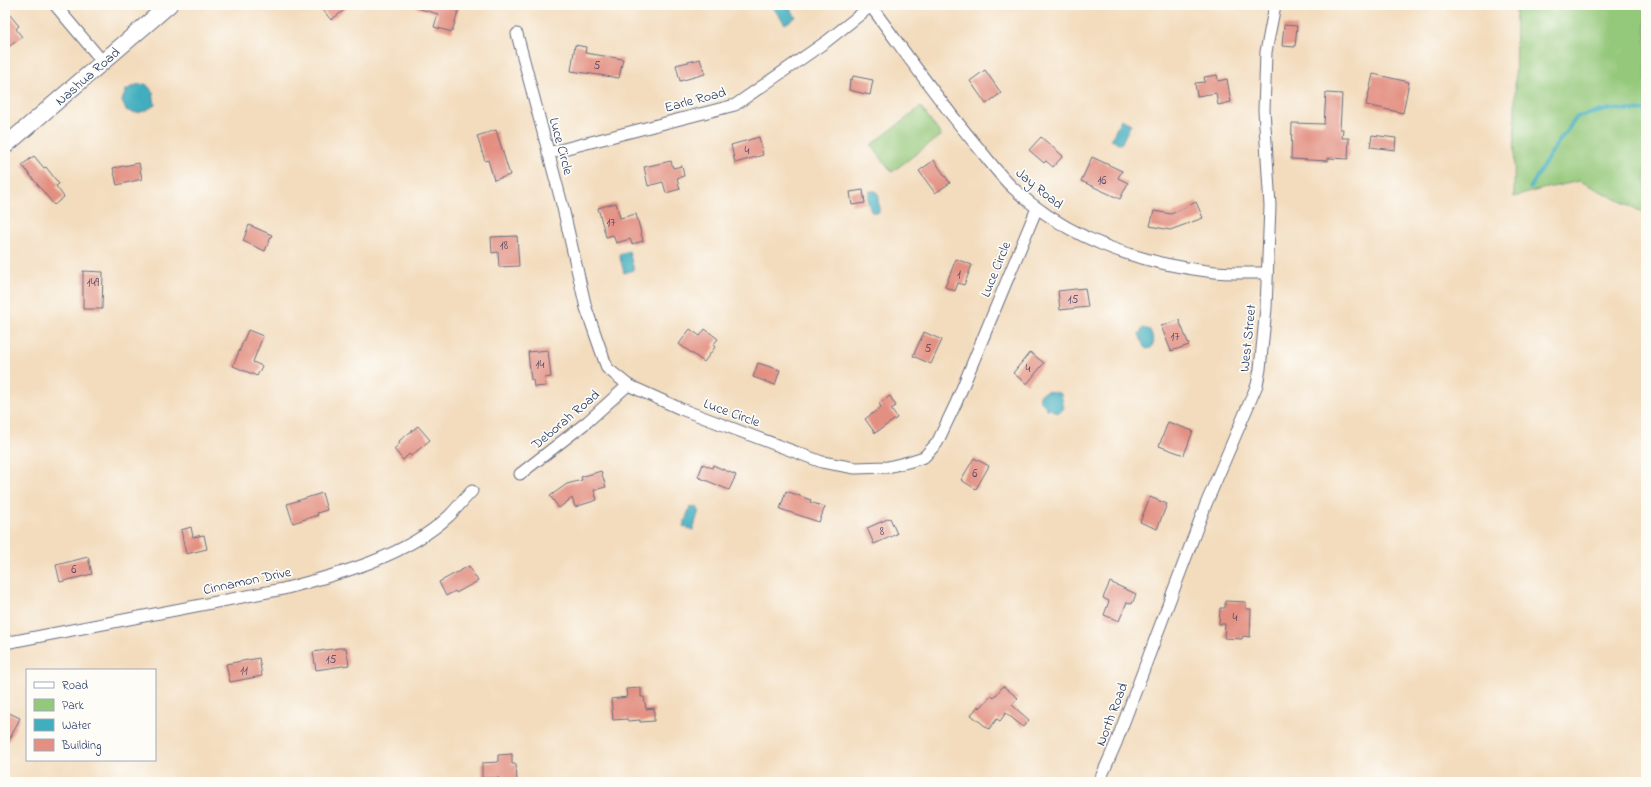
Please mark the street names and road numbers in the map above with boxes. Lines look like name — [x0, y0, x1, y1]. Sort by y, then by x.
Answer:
street label: Nashua Road — [51, 43, 125, 111]
street label: Earle Road — [662, 82, 729, 119]
street label: Luce Circle — [543, 115, 578, 178]
street label: Jay Road — [1010, 163, 1068, 216]
street label: Luce Circle — [976, 238, 1017, 301]
street label: West Street — [1235, 303, 1263, 373]
street label: Deborah Road — [526, 385, 605, 456]
street label: Luce Circle — [700, 394, 763, 434]
street label: Cinnamon Drive — [201, 562, 294, 601]
street label: North Road — [1091, 680, 1134, 749]

